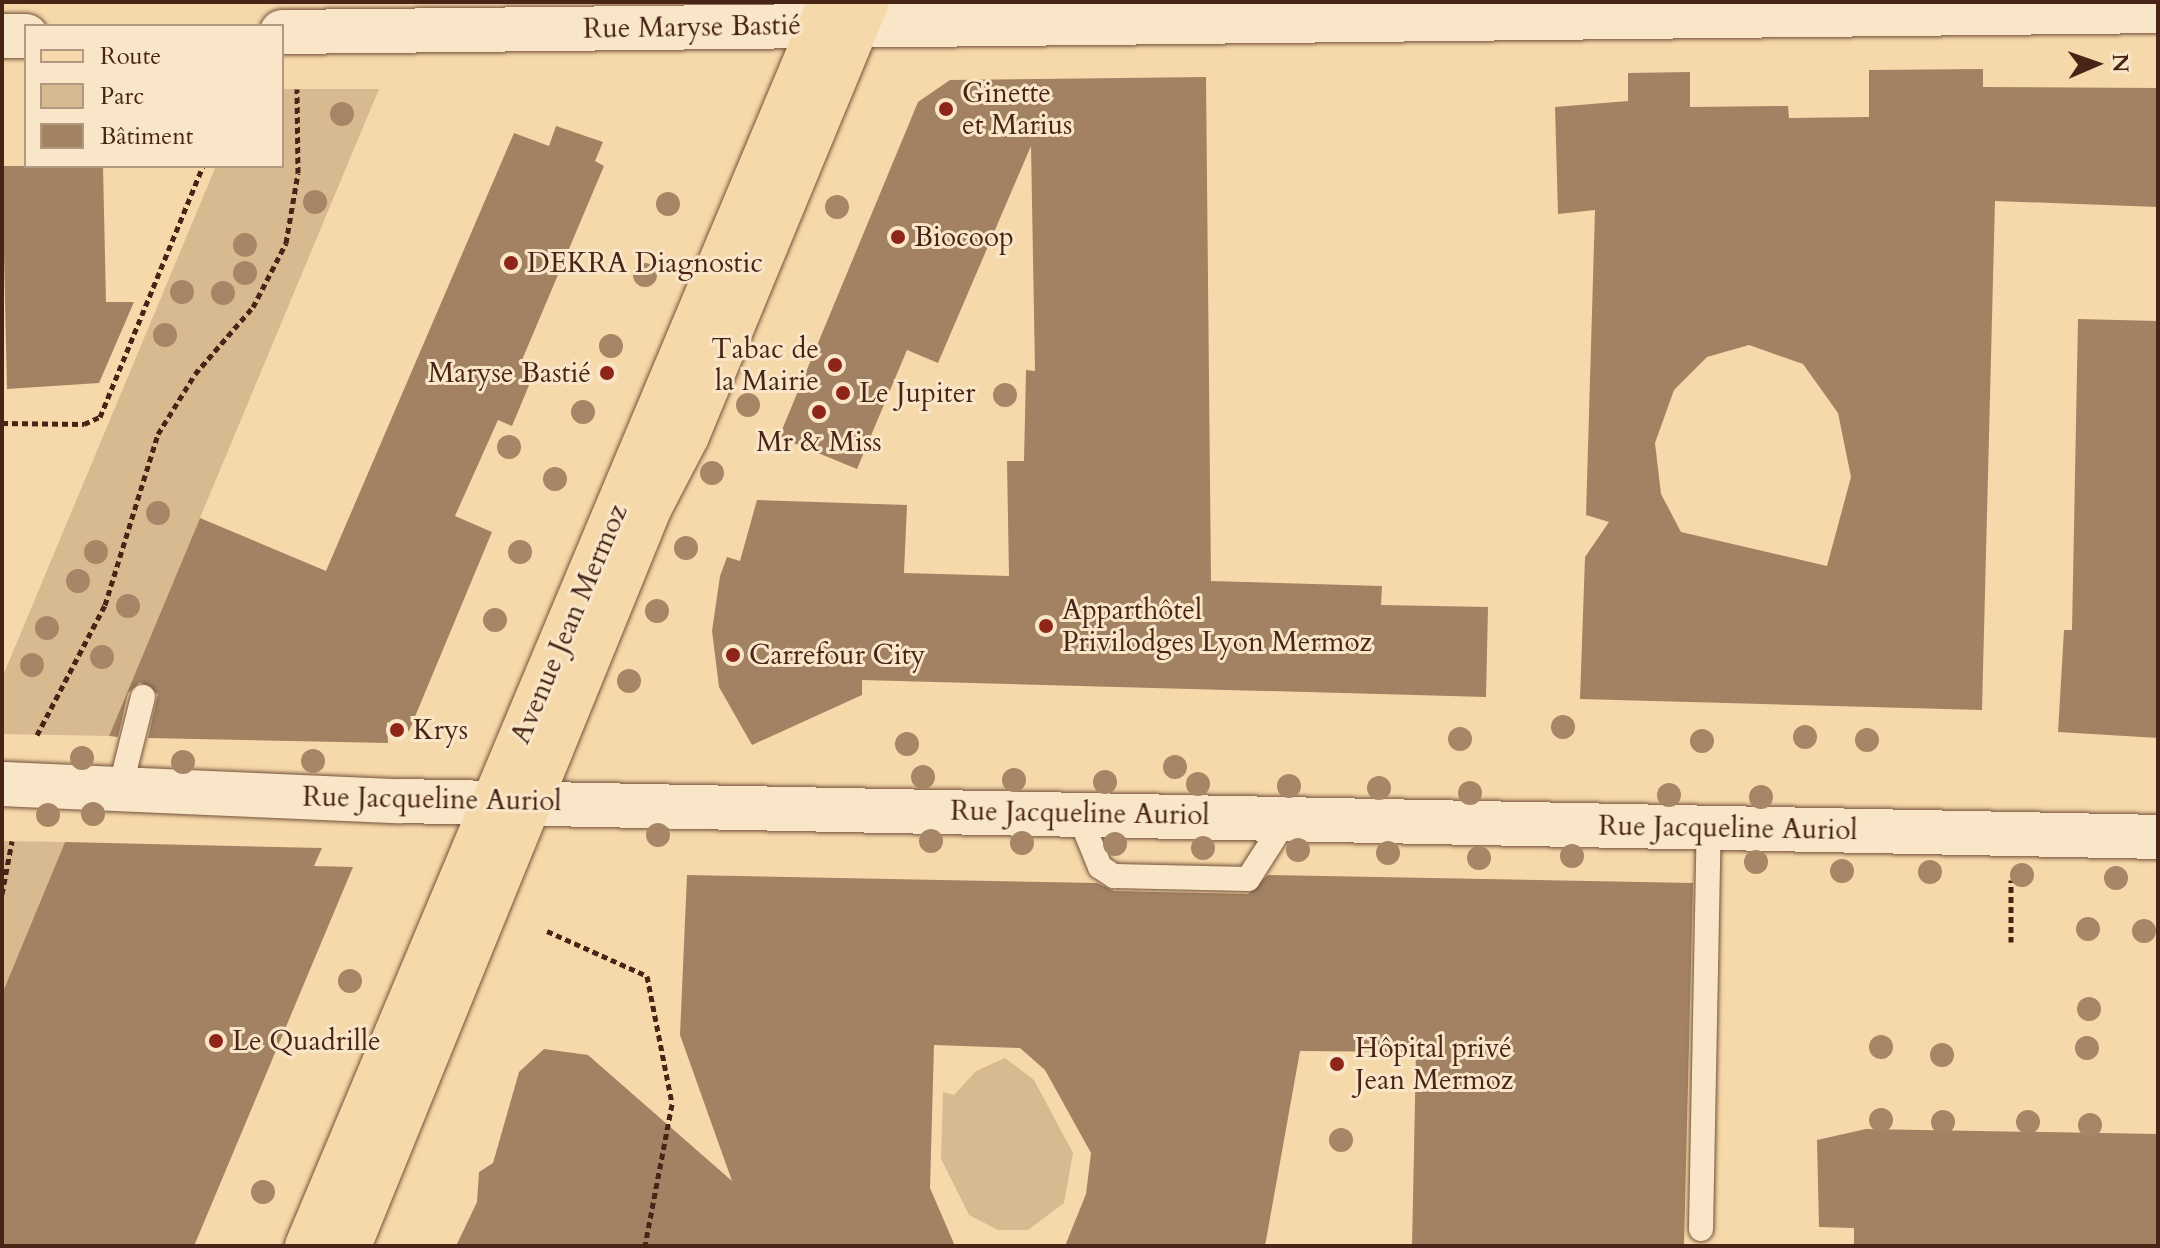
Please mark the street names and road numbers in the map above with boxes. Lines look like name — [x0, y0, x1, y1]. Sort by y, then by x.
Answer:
street label: Rue Maryse Bastié — [583, 8, 801, 46]
street label: Avenue Jean Mermoz — [503, 499, 635, 749]
street label: Rue Jacqueline Auriol — [302, 780, 562, 818]
street label: Rue Jacqueline Auriol — [950, 794, 1210, 832]
street label: Rue Jacqueline Auriol — [1598, 809, 1858, 847]

